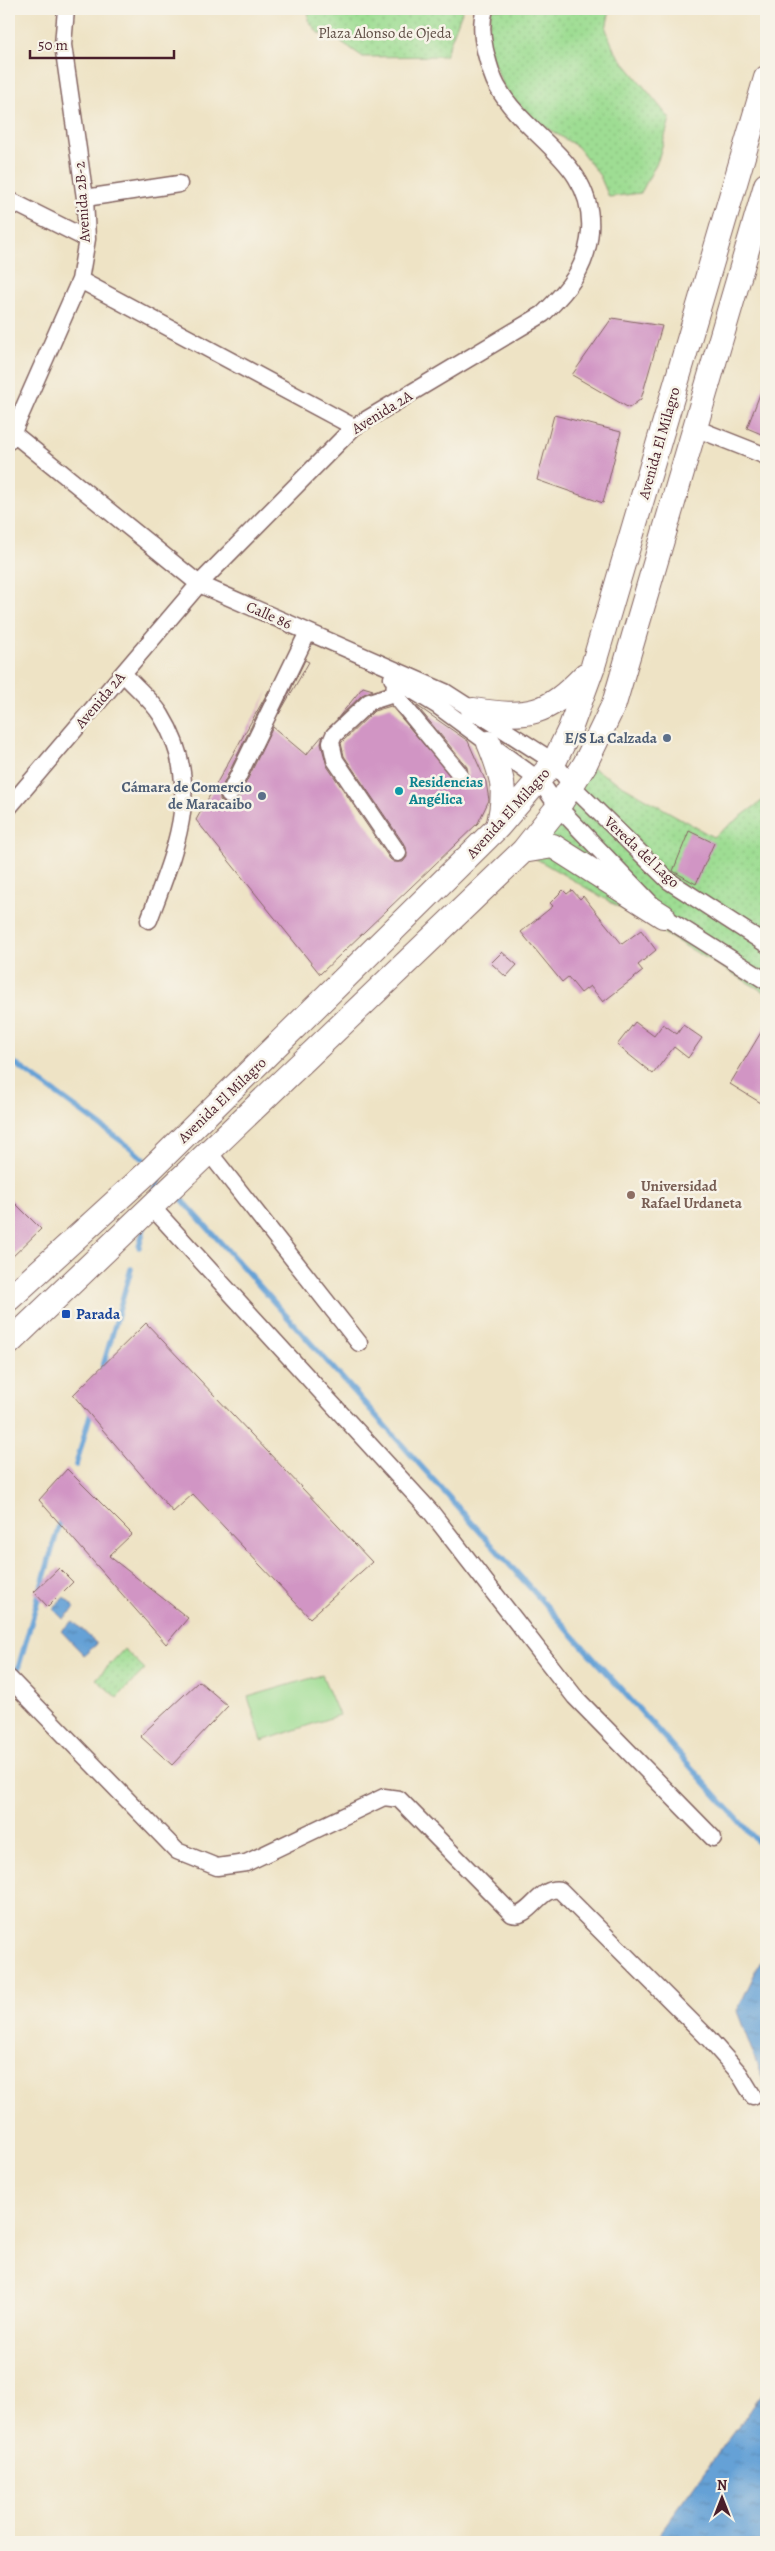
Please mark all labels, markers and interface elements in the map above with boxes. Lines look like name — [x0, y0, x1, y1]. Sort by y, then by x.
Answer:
park label: Plaza Alonso de Ojeda — [318, 23, 452, 43]
scale bar — [30, 28, 174, 60]
text: 50 m — [38, 35, 68, 55]
street label: Avenida 2B-2 — [69, 161, 95, 244]
street label: Avenida 2A — [347, 385, 416, 439]
street label: Avenida El Milagro — [633, 385, 685, 502]
street label: Calle 86 — [243, 596, 295, 634]
street label: Avenida 2A — [70, 667, 130, 733]
place label: E/S La Calzada — [565, 728, 658, 748]
marker: E/S La Calzada — [661, 732, 673, 744]
street label: Avenida El Milagro — [461, 763, 554, 863]
place label: Residencias Angélica — [408, 772, 483, 809]
place label: Cámara de Comercio de Maracaibo — [121, 777, 252, 814]
marker: Residencias Angélica — [393, 785, 405, 797]
marker: Cámara de Comercio de Maracaibo — [256, 790, 268, 802]
street label: Vereda del Lago — [599, 811, 684, 892]
street label: Avenida El Milagro — [173, 1053, 271, 1148]
place label: Universidad Rafael Urdaneta — [641, 1176, 743, 1213]
marker: Universidad Rafael Urdaneta — [625, 1189, 637, 1201]
place label: Parada — [76, 1304, 121, 1324]
marker: Parada — [60, 1308, 72, 1320]
north arrow — [698, 2474, 748, 2524]
text: N — [717, 2476, 727, 2495]

